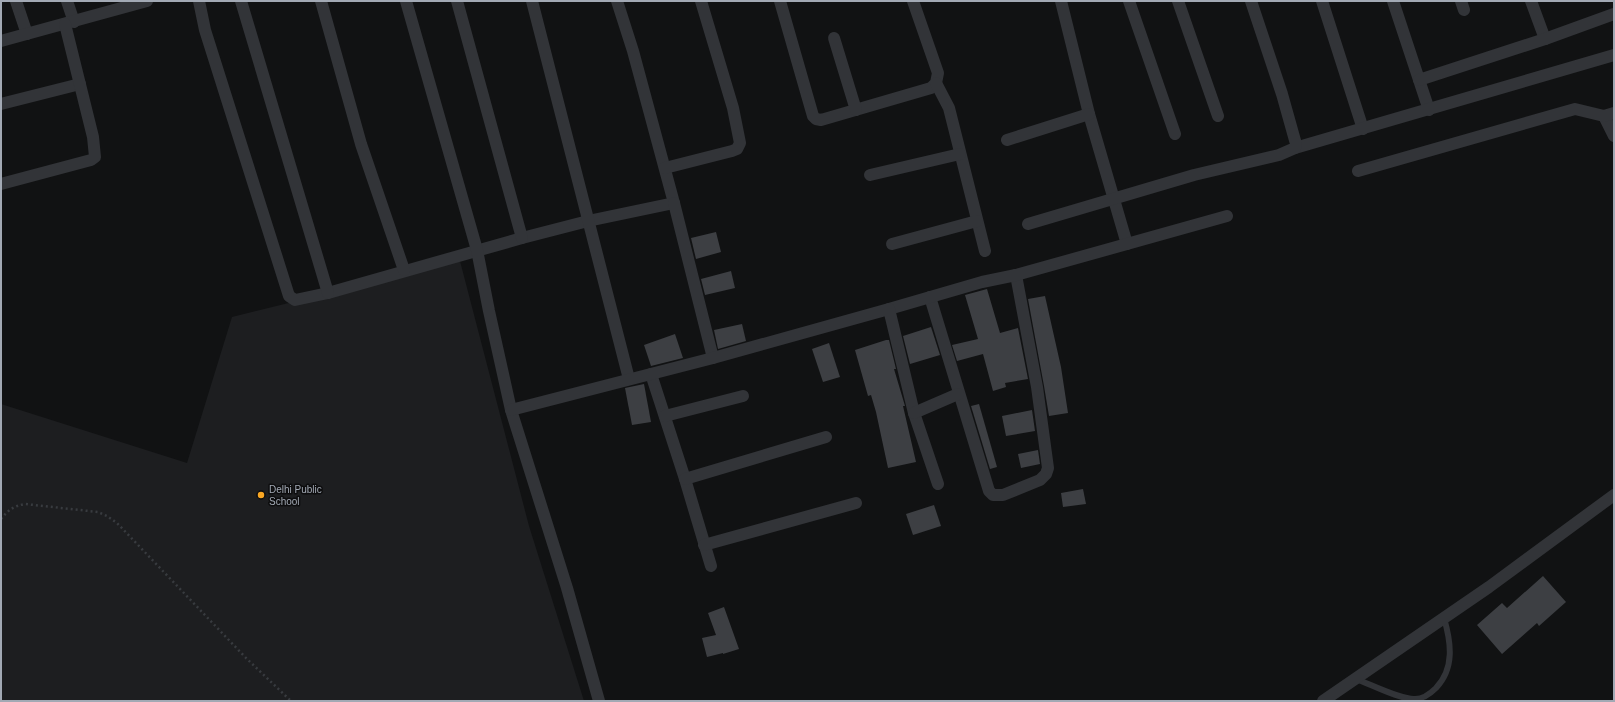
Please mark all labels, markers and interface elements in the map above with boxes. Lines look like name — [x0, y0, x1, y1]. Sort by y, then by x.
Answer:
place label: Delhi Public School — [269, 484, 322, 507]
marker: Delhi Public School — [256, 490, 266, 500]

